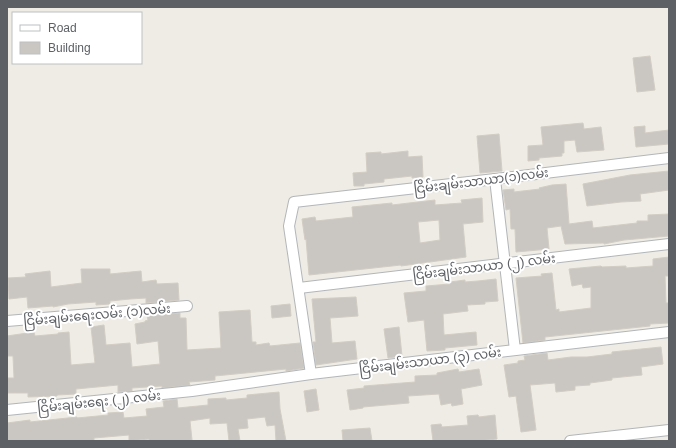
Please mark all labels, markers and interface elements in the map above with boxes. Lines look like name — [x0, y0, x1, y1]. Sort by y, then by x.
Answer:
legend — [12, 12, 142, 64]
text: Road — [48, 21, 77, 35]
text: Building — [48, 41, 91, 55]
street label: ငြိမ်းချမ်းသာယာ(၁)လမ်း — [413, 164, 550, 199]
street label: ငြိမ်းချမ်းသာယာ (၂) လမ်း — [412, 249, 557, 286]
street label: ငြိမ်းချမ်းရေးလမ်း (၁)လမ်း — [23, 300, 172, 331]
street label: ငြိမ်းချမ်းသာယာ (၃) လမ်း — [358, 343, 502, 380]
street label: ငြိမ်းချမ်းရေး (၂) လမ်း — [36, 387, 162, 418]

